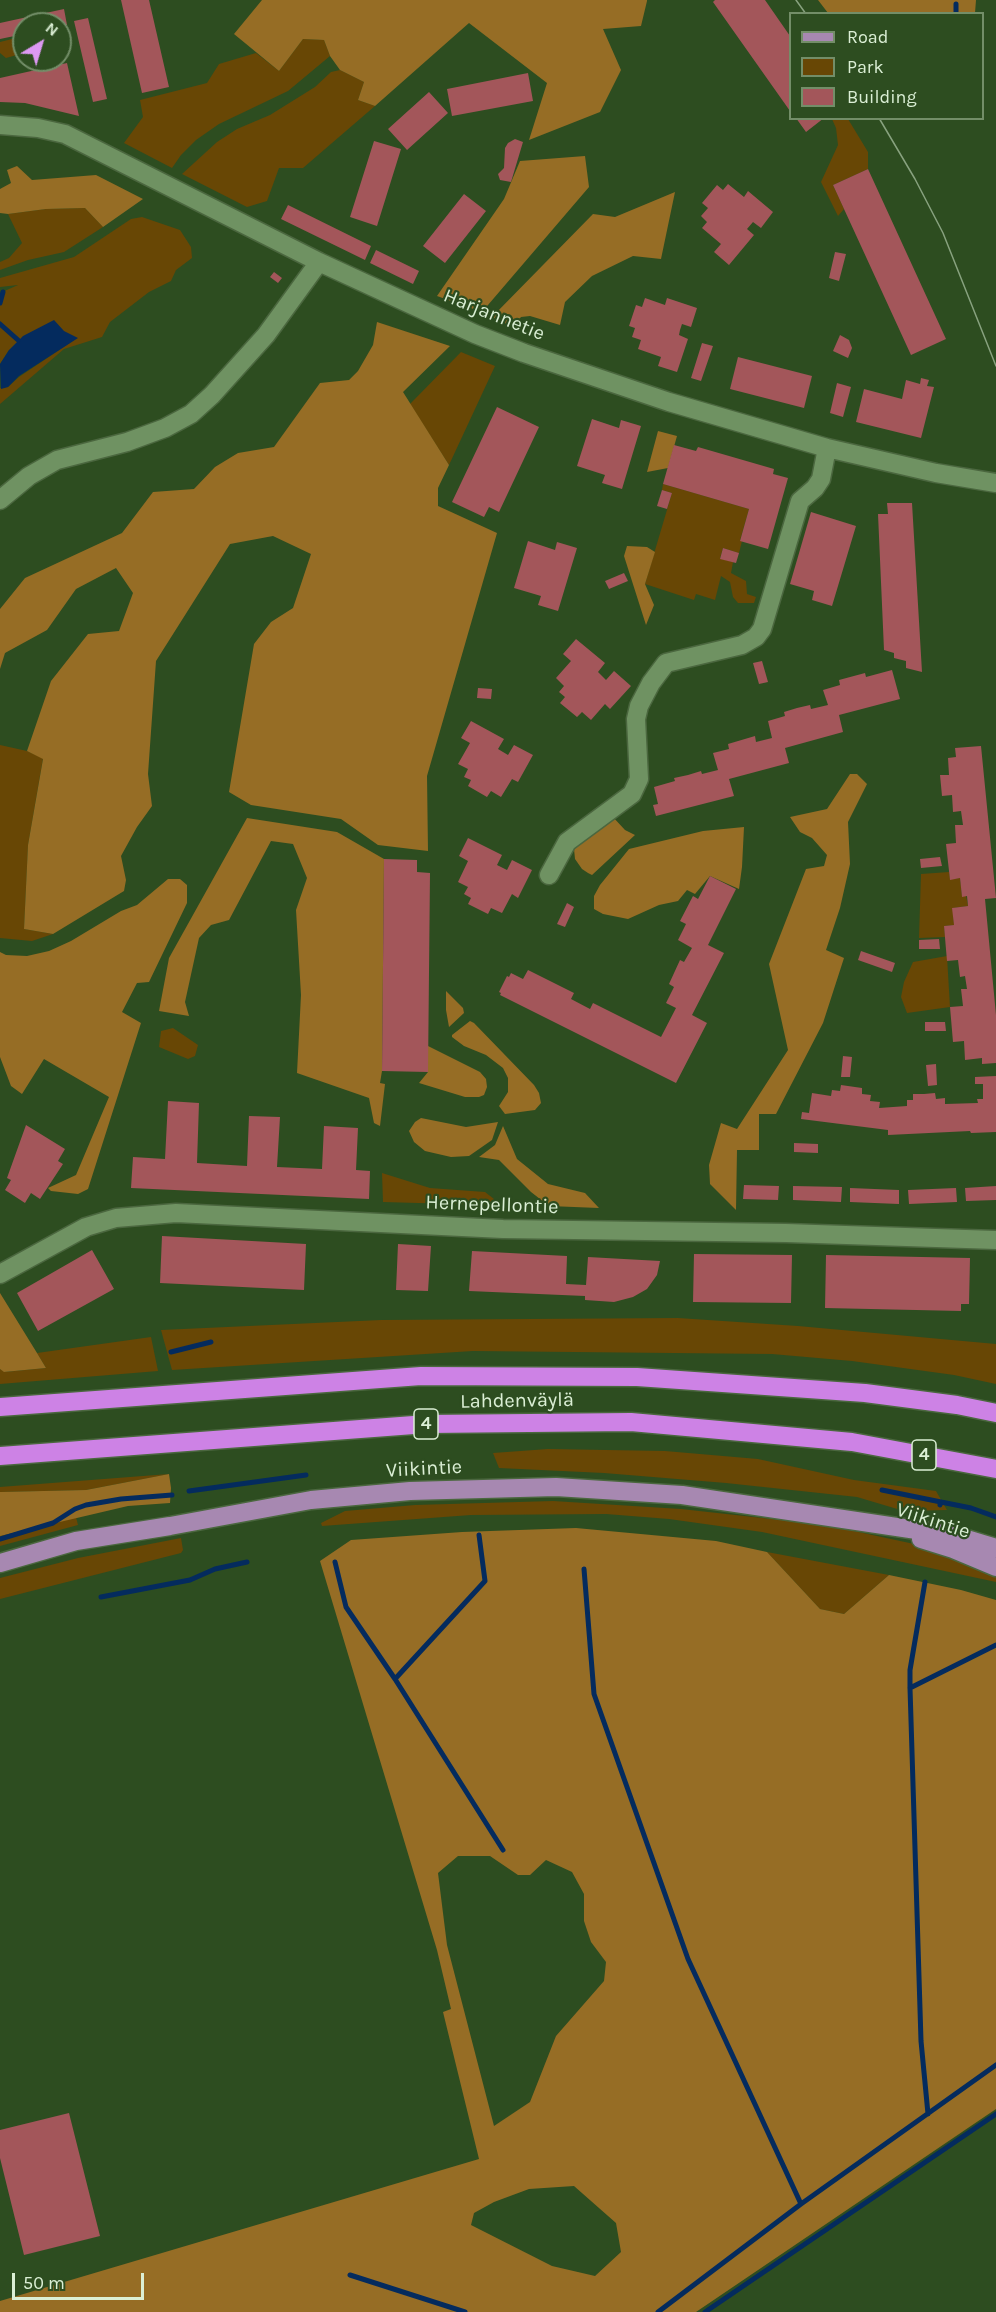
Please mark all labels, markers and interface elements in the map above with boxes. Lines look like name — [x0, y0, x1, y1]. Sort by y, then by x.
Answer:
north arrow — [12, 12, 72, 72]
legend — [789, 12, 984, 120]
text: N — [42, 18, 63, 40]
text: Road — [847, 26, 888, 48]
text: Park — [847, 56, 884, 78]
text: Building — [847, 86, 917, 108]
street label: Harjannetie — [440, 284, 548, 346]
street label: Hernepellontie — [425, 1191, 559, 1219]
street label: Lahdenväylä — [460, 1388, 574, 1414]
road number: 4 — [414, 1409, 438, 1439]
road number: 4 — [912, 1440, 936, 1470]
street label: Viikintie — [385, 1455, 463, 1483]
street label: Viikintie — [893, 1498, 973, 1544]
scale bar — [15, 2261, 147, 2299]
text: 50 m — [23, 2272, 65, 2294]

